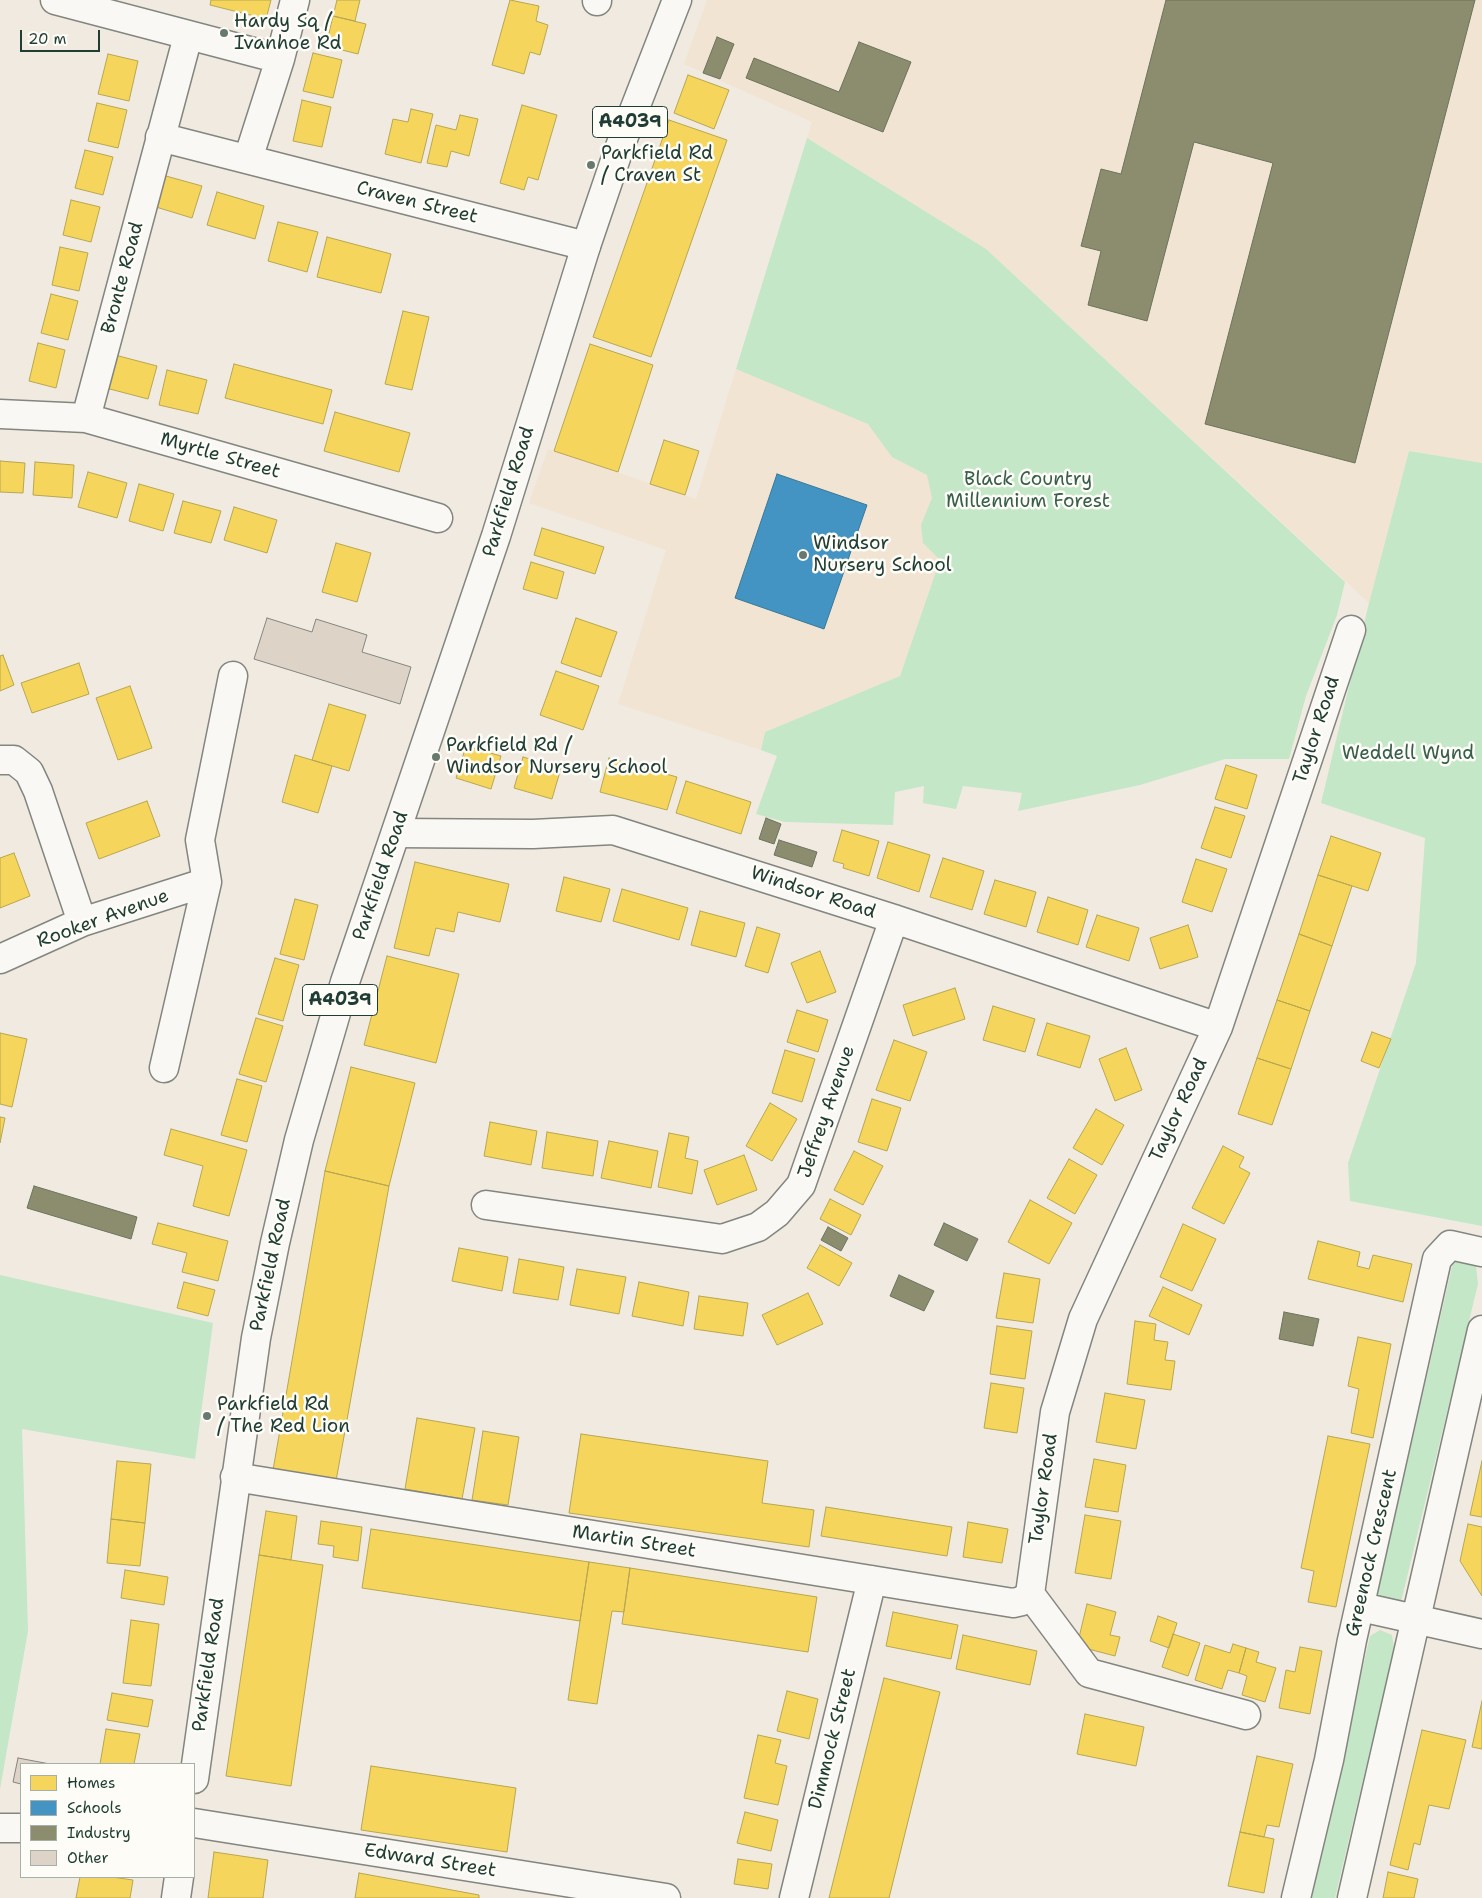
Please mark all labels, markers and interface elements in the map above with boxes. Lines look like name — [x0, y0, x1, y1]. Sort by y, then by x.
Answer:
place label: Hardy Sq / Ivanhoe Rd — [234, 11, 342, 55]
scale bar — [22, 20, 102, 52]
marker: Hardy Sq / Ivanhoe Rd — [218, 27, 230, 39]
text: 20 m — [28, 29, 67, 49]
road number: A4039 — [592, 106, 668, 138]
place label: Parkfield Rd / Craven St — [601, 143, 713, 187]
marker: Parkfield Rd / Craven St — [585, 159, 597, 171]
street label: Craven Street — [354, 177, 480, 229]
street label: Bronte Road — [97, 220, 149, 336]
street label: Parkfield Road — [478, 424, 540, 560]
street label: Myrtle Street — [157, 428, 283, 484]
park label: Black Country Millennium Forest — [946, 469, 1110, 513]
place label: Windsor Nursery School — [813, 533, 952, 577]
marker: Windsor Nursery School — [797, 549, 809, 561]
street label: Taylor Road — [1289, 673, 1345, 787]
place label: Parkfield Rd / Windsor Nursery School — [446, 735, 667, 779]
park label: Weddell Wynd — [1342, 743, 1474, 765]
marker: Parkfield Rd / Windsor Nursery School — [430, 751, 442, 763]
street label: Parkfield Road — [348, 808, 414, 944]
street label: Windsor Road — [747, 862, 879, 924]
street label: Rooker Avenue — [34, 885, 172, 953]
road number: A4039 — [302, 984, 378, 1016]
street label: Jeffrey Avenue — [794, 1043, 860, 1181]
street label: Taylor Road — [1145, 1055, 1213, 1165]
street label: Parkfield Road — [246, 1197, 296, 1333]
place label: Parkfield Rd / The Red Lion — [217, 1394, 350, 1438]
marker: Parkfield Rd / The Red Lion — [201, 1410, 213, 1422]
street label: Taylor Road — [1025, 1432, 1063, 1546]
street label: Greenock Crescent — [1342, 1467, 1402, 1639]
street label: Martin Street — [570, 1521, 698, 1563]
street label: Parkfield Road — [188, 1596, 230, 1734]
street label: Dimmock Street — [804, 1666, 862, 1812]
legend — [20, 1763, 195, 1878]
text: Homes — [67, 1773, 115, 1793]
text: Schools — [67, 1798, 122, 1818]
text: Industry — [67, 1823, 131, 1843]
street label: Edward Street — [362, 1839, 498, 1883]
text: Other — [67, 1848, 109, 1868]

